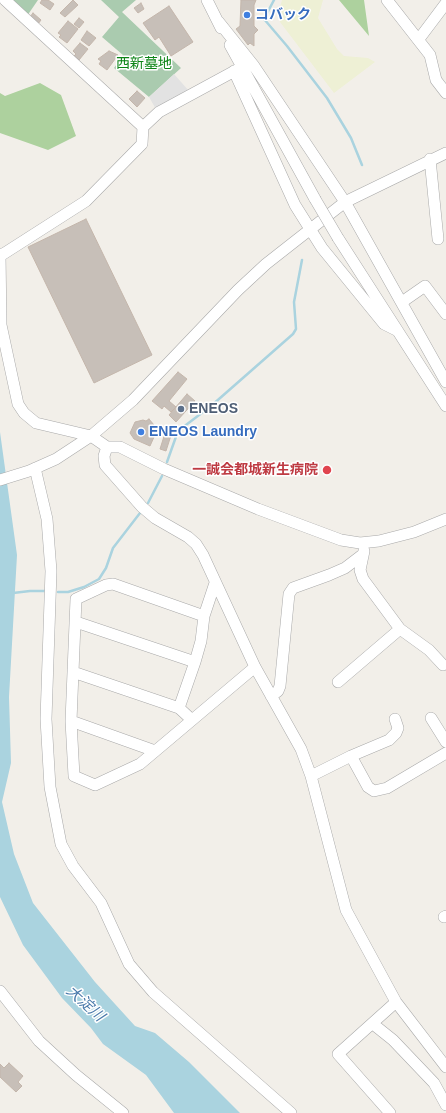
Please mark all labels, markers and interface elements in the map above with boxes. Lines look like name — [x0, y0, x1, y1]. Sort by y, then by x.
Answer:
place label: コバック — [255, 7, 311, 23]
marker: コバック — [242, 10, 252, 20]
park label: 西新墓地 — [116, 56, 172, 72]
place label: ENEOS — [189, 401, 238, 417]
marker: ENEOS — [176, 404, 186, 414]
place label: ENEOS Laundry — [149, 424, 257, 440]
marker: ENEOS Laundry — [136, 427, 146, 437]
place label: 一誠会都城新生病院 — [192, 462, 318, 478]
marker: 一誠会都城新生病院 — [321, 464, 333, 476]
water label: 大淀川 — [62, 982, 108, 1026]

